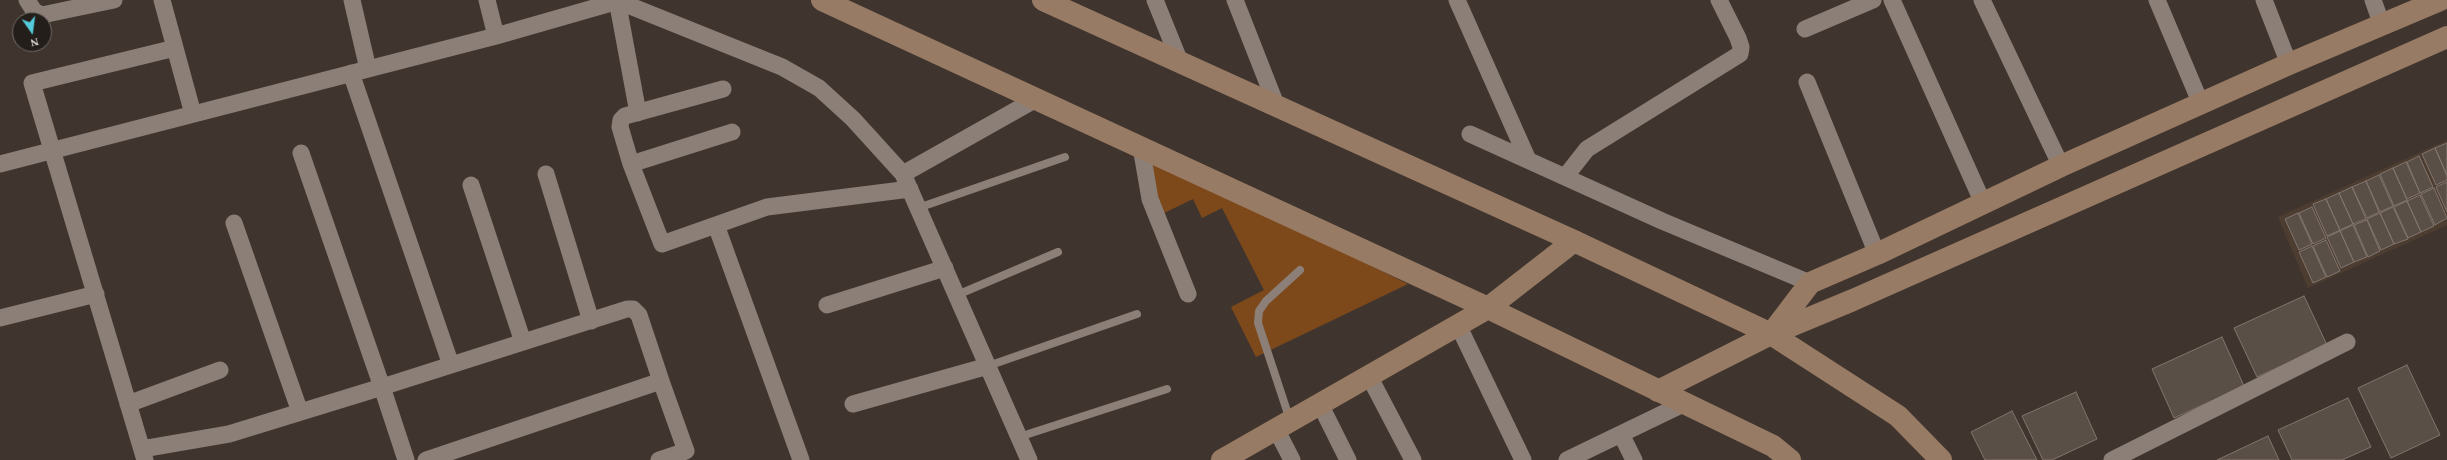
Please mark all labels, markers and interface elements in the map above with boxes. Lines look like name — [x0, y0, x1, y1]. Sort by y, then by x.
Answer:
north arrow — [12, 12, 52, 52]
text: N — [29, 36, 40, 49]

